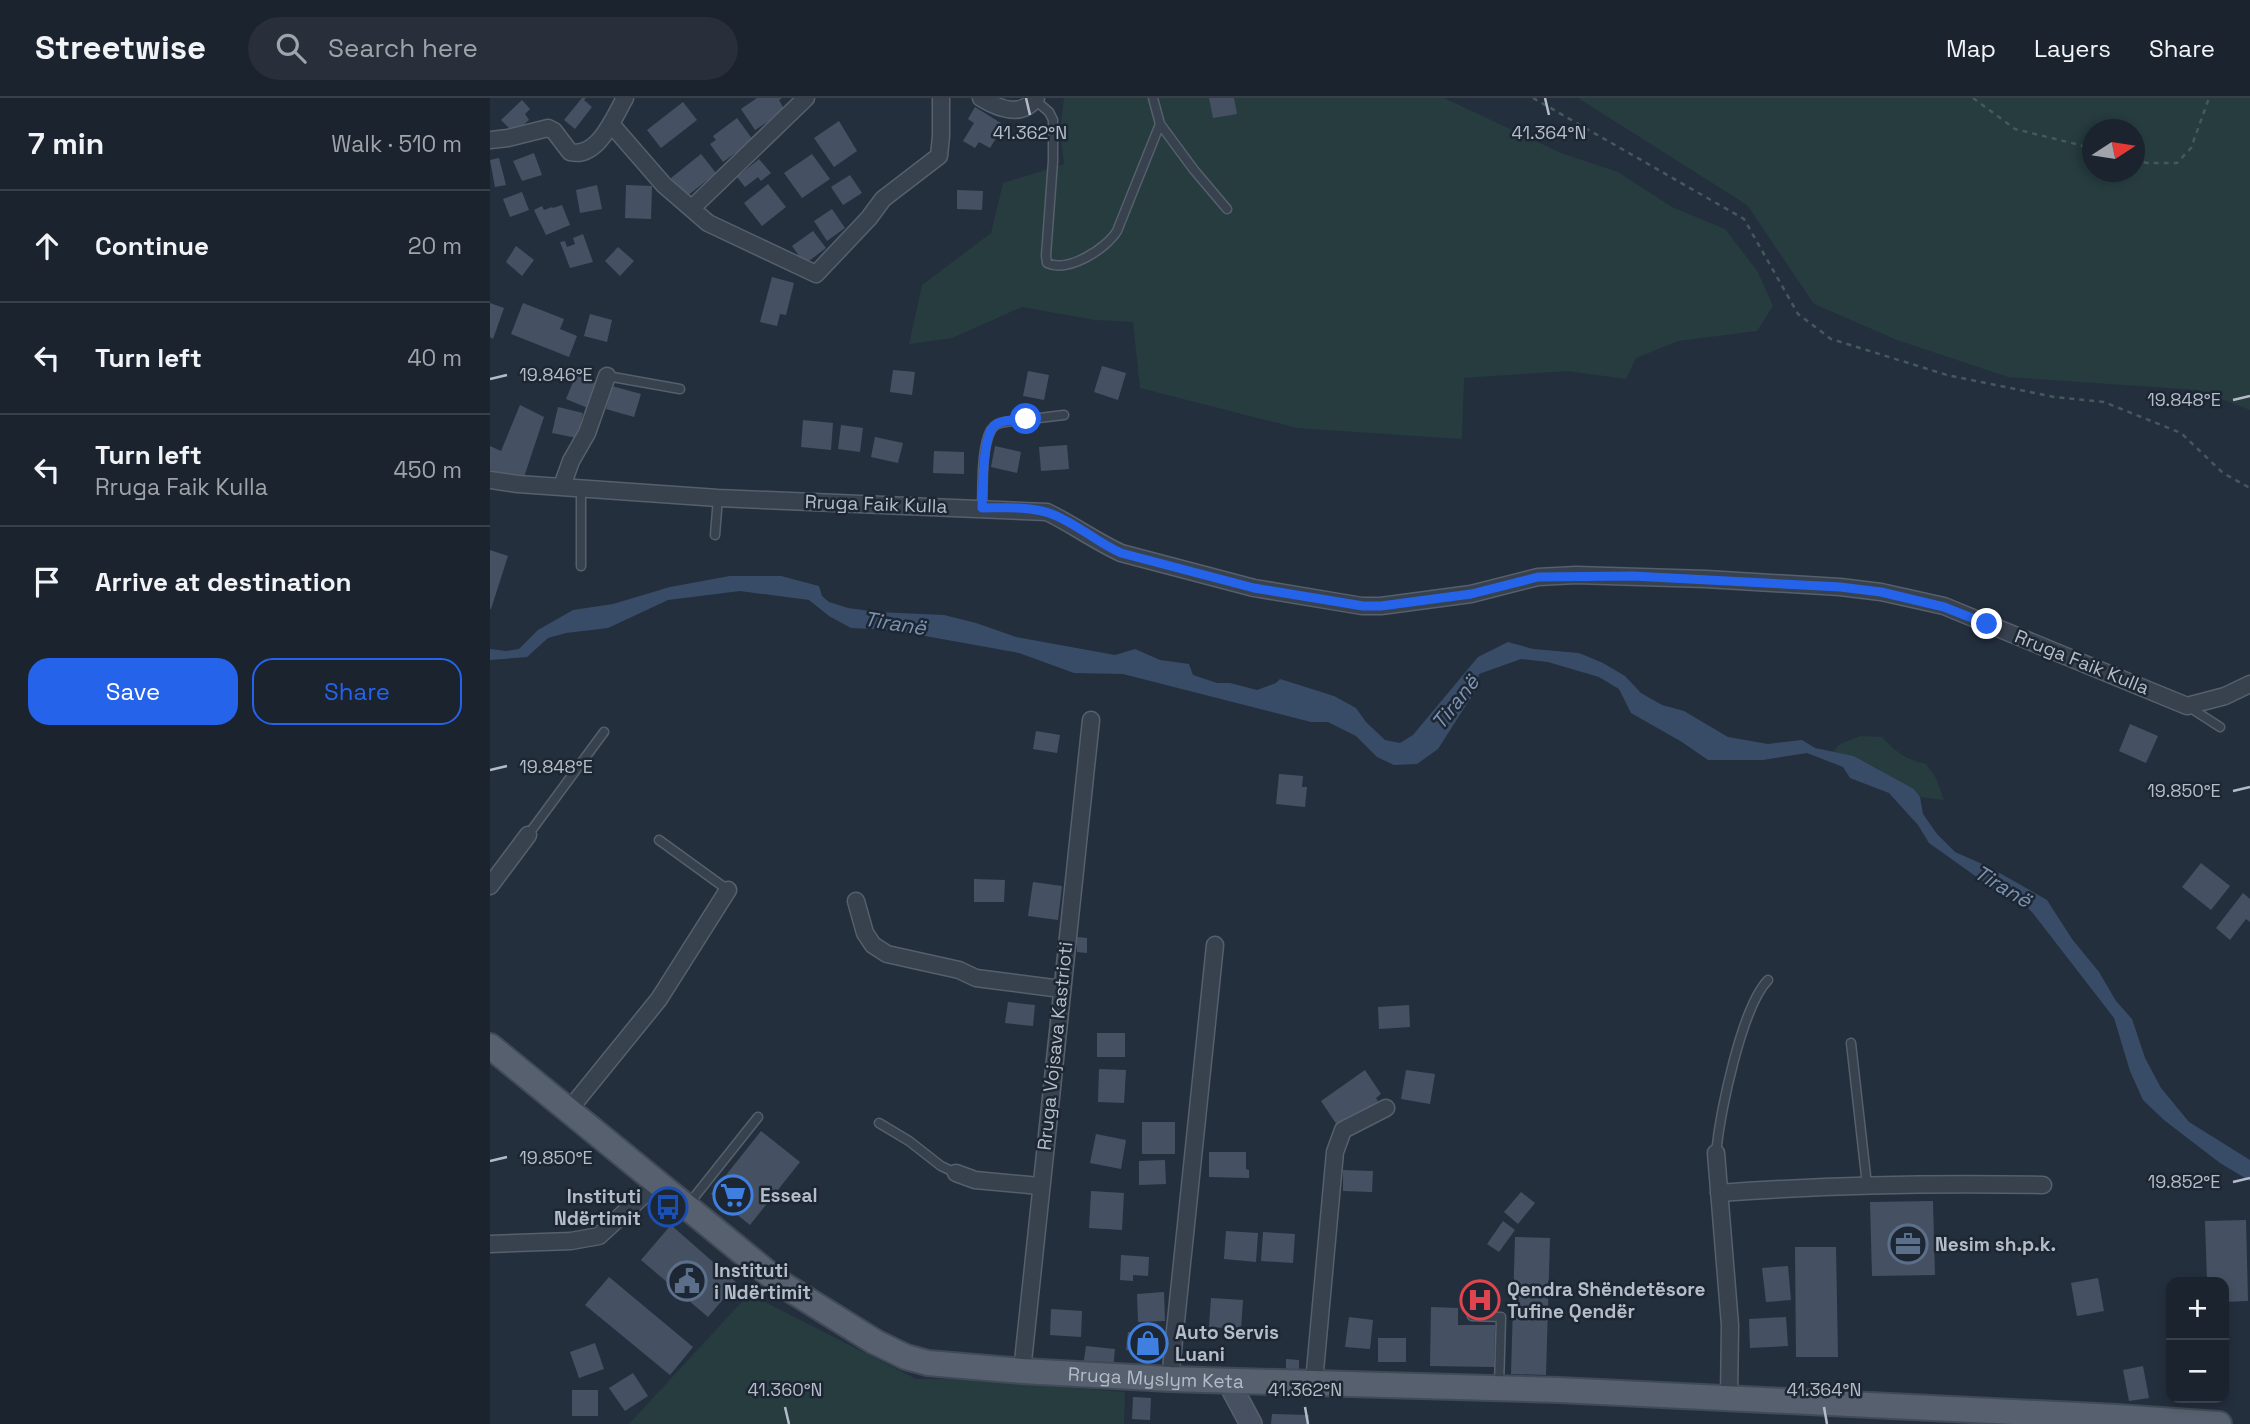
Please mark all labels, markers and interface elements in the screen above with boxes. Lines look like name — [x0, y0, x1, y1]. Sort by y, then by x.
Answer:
search box — [248, 17, 738, 80]
text: Streetwise — [35, 27, 206, 69]
icon: search — [272, 29, 310, 67]
text: Search here — [328, 31, 478, 65]
text: Map — [1946, 33, 1996, 64]
text: Layers — [2034, 33, 2111, 64]
text: Share — [2149, 33, 2215, 64]
north arrow — [2082, 119, 2145, 182]
text: 41.362°N — [993, 121, 1067, 144]
text: 41.364°N — [1512, 121, 1586, 144]
text: 7 min — [28, 124, 104, 163]
text: Walk · 510 m — [331, 129, 462, 159]
icon: ahead — [28, 227, 66, 265]
text: Continue — [95, 229, 209, 263]
text: 20 m — [408, 231, 462, 261]
icon: left — [28, 339, 66, 377]
text: Turn left — [95, 341, 202, 375]
text: 40 m — [407, 343, 462, 373]
text: 19.846°E — [519, 363, 593, 386]
text: 19.848°E — [2147, 388, 2221, 411]
route start — [1010, 403, 1041, 434]
text: Turn left — [95, 438, 202, 472]
icon: left — [28, 451, 66, 489]
text: 450 m — [393, 455, 462, 485]
text: Rruga Faik Kulla — [95, 472, 268, 502]
street label: Rruga Faik Kulla — [804, 489, 948, 519]
icon: arrive — [28, 563, 66, 601]
text: Arrive at destination — [95, 565, 352, 599]
water label: Tiranë — [862, 605, 929, 641]
route end — [1971, 608, 2002, 639]
street label: Rruga Faik Kulla — [2011, 624, 2153, 700]
button: Save — [28, 658, 238, 725]
button: Share — [252, 658, 462, 725]
water label: Tiranë — [1425, 668, 1486, 735]
text: 19.848°E — [519, 755, 593, 778]
text: 19.850°E — [2147, 779, 2221, 802]
water label: Tiranë — [1969, 858, 2038, 914]
street label: Rruga Vojsava Kastrioti — [1032, 940, 1078, 1152]
text: 19.850°E — [519, 1146, 593, 1169]
text: 19.852°E — [2148, 1170, 2220, 1193]
supermarket icon: Esseal — [712, 1174, 754, 1216]
place label: Esseal — [760, 1183, 817, 1208]
place label: Instituti Ndërtimit — [554, 1184, 641, 1231]
bus stop icon: Instituti Ndërtimit — [647, 1186, 689, 1228]
office icon: Nesim sh.p.k. — [1887, 1223, 1929, 1265]
place label: Nesim sh.p.k. — [1935, 1232, 2056, 1257]
place label: Instituti i Ndërtimit — [714, 1258, 811, 1305]
public building icon: Instituti i Ndërtimit — [666, 1260, 708, 1302]
place label: Qendra Shëndetësore Tufine Qendër — [1507, 1277, 1705, 1324]
map controls — [2166, 1277, 2229, 1403]
button: + — [2166, 1277, 2229, 1340]
hospital icon: Qendra Shëndetësore Tufine Qendër — [1459, 1279, 1501, 1321]
place label: Auto Servis Luani — [1175, 1320, 1279, 1367]
shop icon: Auto Servis Luani — [1127, 1322, 1169, 1364]
button: − — [2166, 1340, 2229, 1403]
street label: Rruga Myslym Keta — [1067, 1361, 1244, 1394]
text: 41.360°N — [747, 1378, 823, 1401]
text: 41.362°N — [1268, 1378, 1342, 1401]
text: 41.364°N — [1787, 1378, 1861, 1401]

